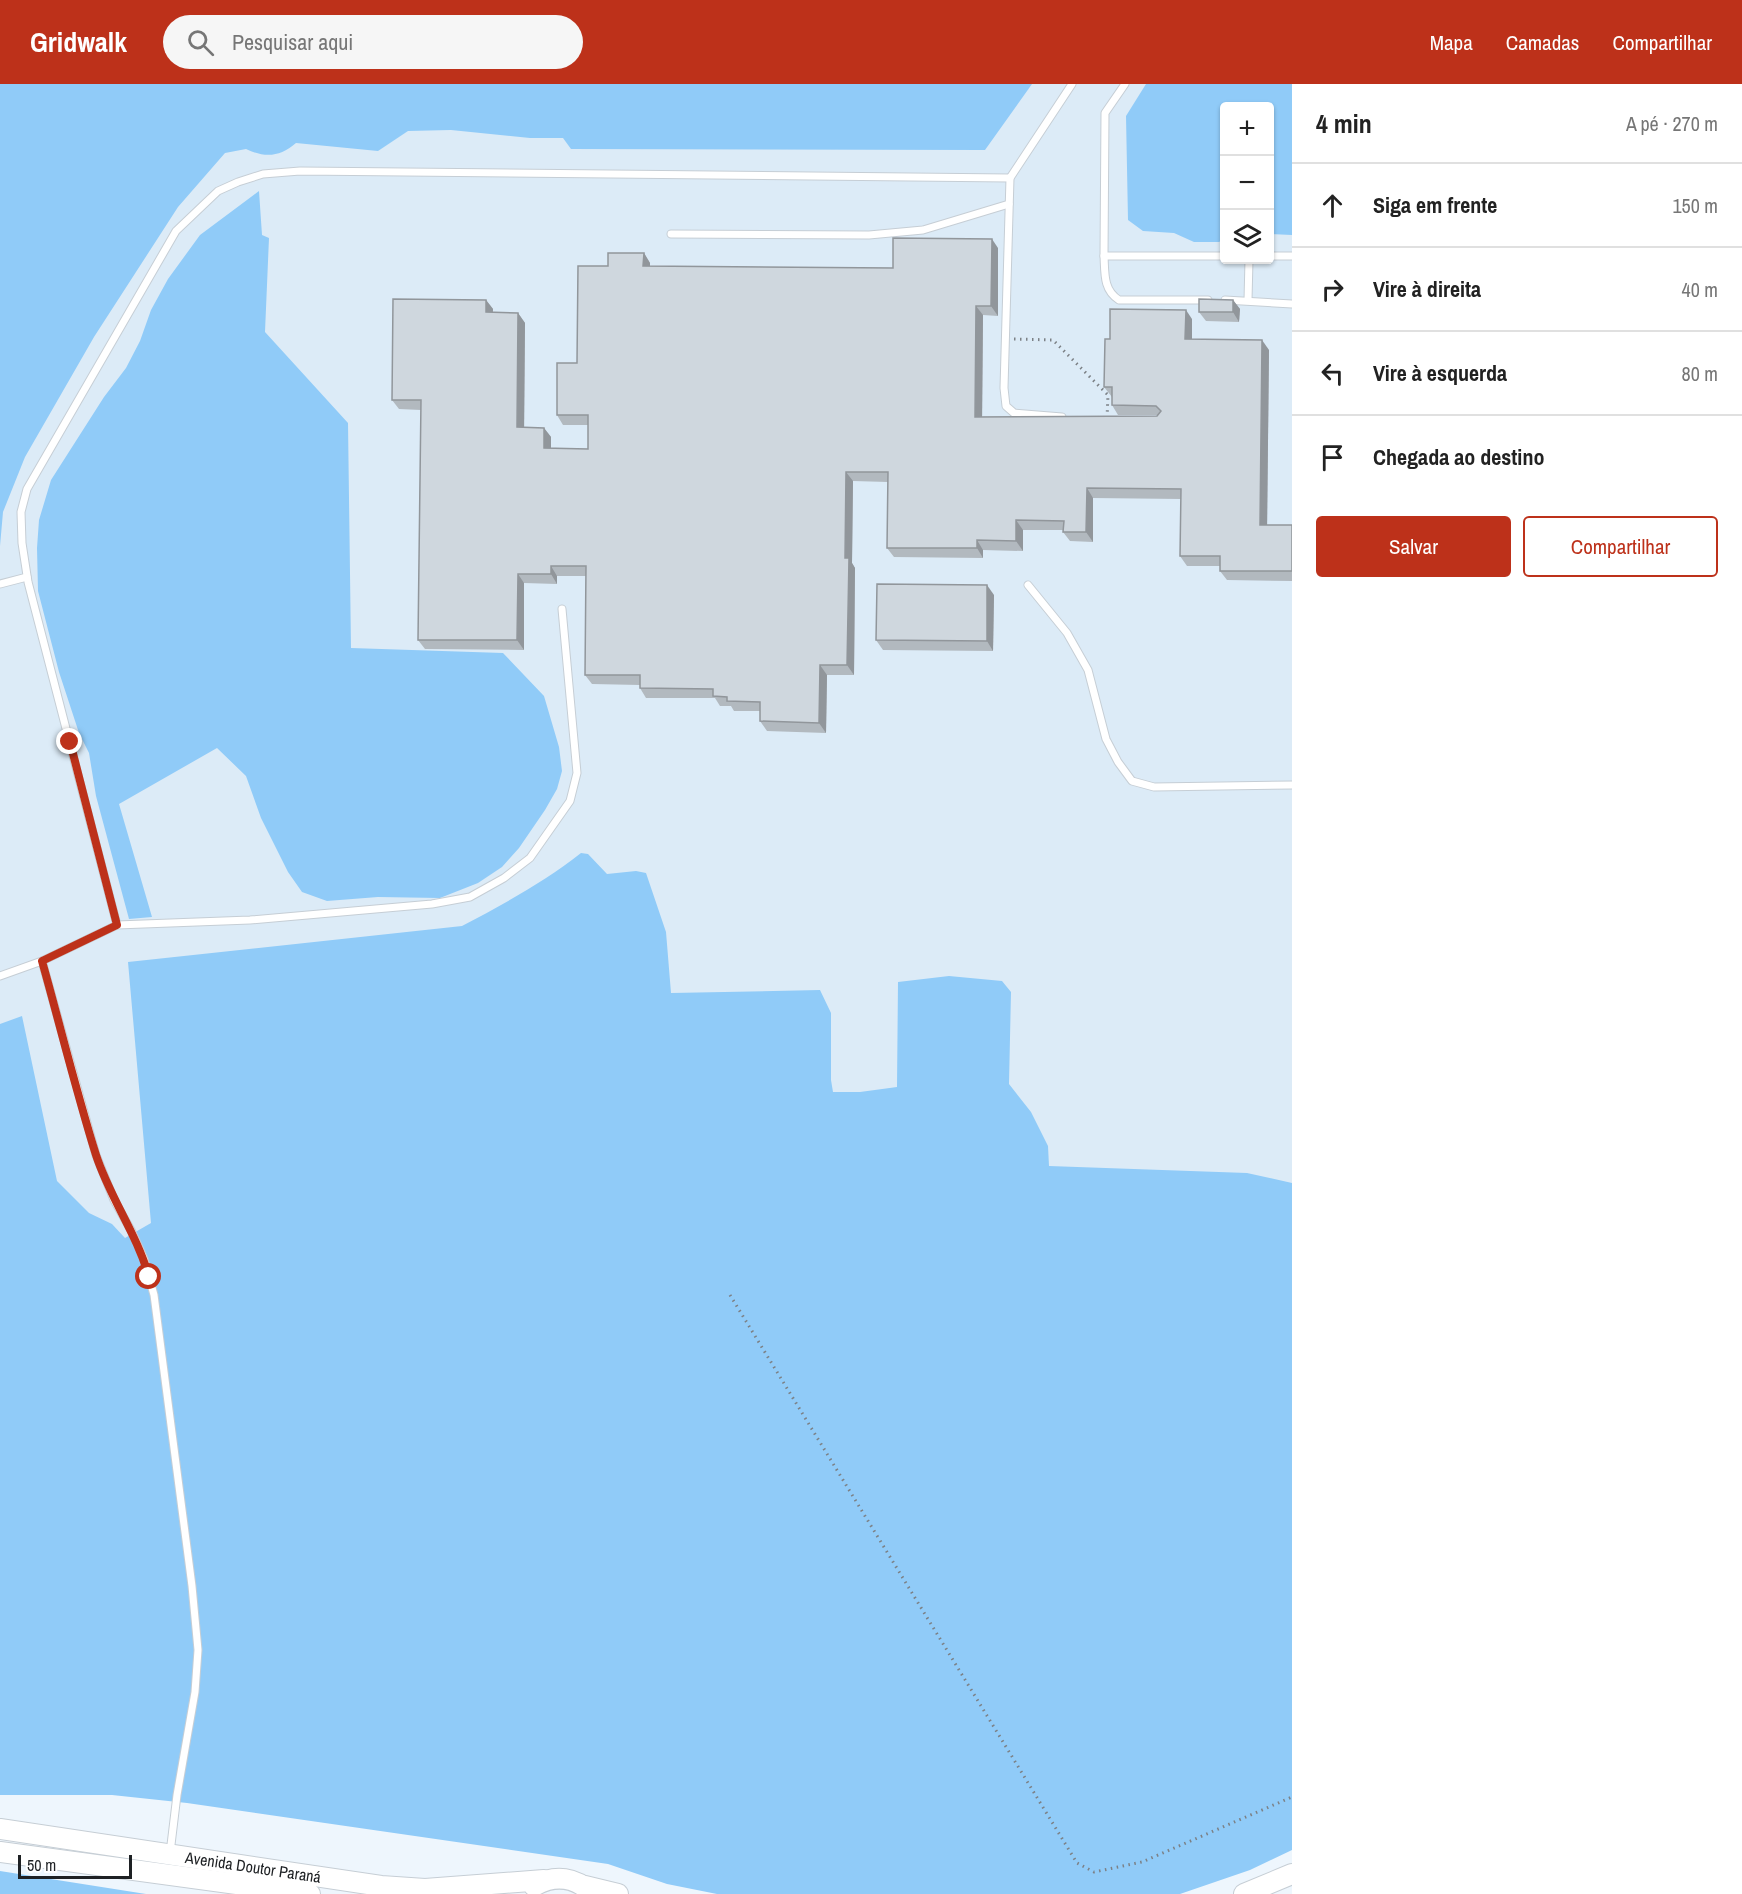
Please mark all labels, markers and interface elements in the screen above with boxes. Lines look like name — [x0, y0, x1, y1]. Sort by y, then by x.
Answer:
search box — [163, 15, 583, 69]
text: Gridwalk — [30, 23, 127, 61]
icon: search — [184, 26, 217, 59]
text: Pesquisar aqui — [232, 27, 353, 57]
text: Mapa — [1430, 28, 1473, 57]
text: Camadas — [1506, 28, 1579, 57]
text: Compartilhar — [1612, 28, 1712, 57]
map controls — [1220, 102, 1274, 264]
button: + — [1220, 102, 1274, 156]
text: 4 min — [1316, 106, 1372, 141]
text: A pé · 270 m — [1626, 110, 1718, 137]
button: − — [1220, 156, 1274, 210]
icon: ahead — [1316, 189, 1349, 222]
text: Siga em frente — [1373, 190, 1497, 220]
text: 150 m — [1672, 192, 1718, 219]
button: layers — [1220, 210, 1274, 264]
icon: right — [1316, 273, 1349, 306]
text: Vire à direita — [1373, 274, 1481, 304]
text: 40 m — [1682, 276, 1718, 303]
icon: left — [1316, 357, 1349, 390]
text: Vire à esquerda — [1373, 358, 1507, 388]
text: 80 m — [1682, 360, 1718, 387]
icon: arrive — [1316, 441, 1349, 474]
text: Chegada ao destino — [1373, 442, 1544, 472]
button: Salvar — [1316, 516, 1511, 577]
button: Compartilhar — [1523, 516, 1718, 577]
route end — [56, 728, 82, 754]
route start — [135, 1263, 161, 1289]
street label: Avenida Doutor Paraná — [183, 1846, 323, 1888]
scale bar — [18, 1852, 132, 1880]
text: 50 m — [27, 1854, 56, 1876]

